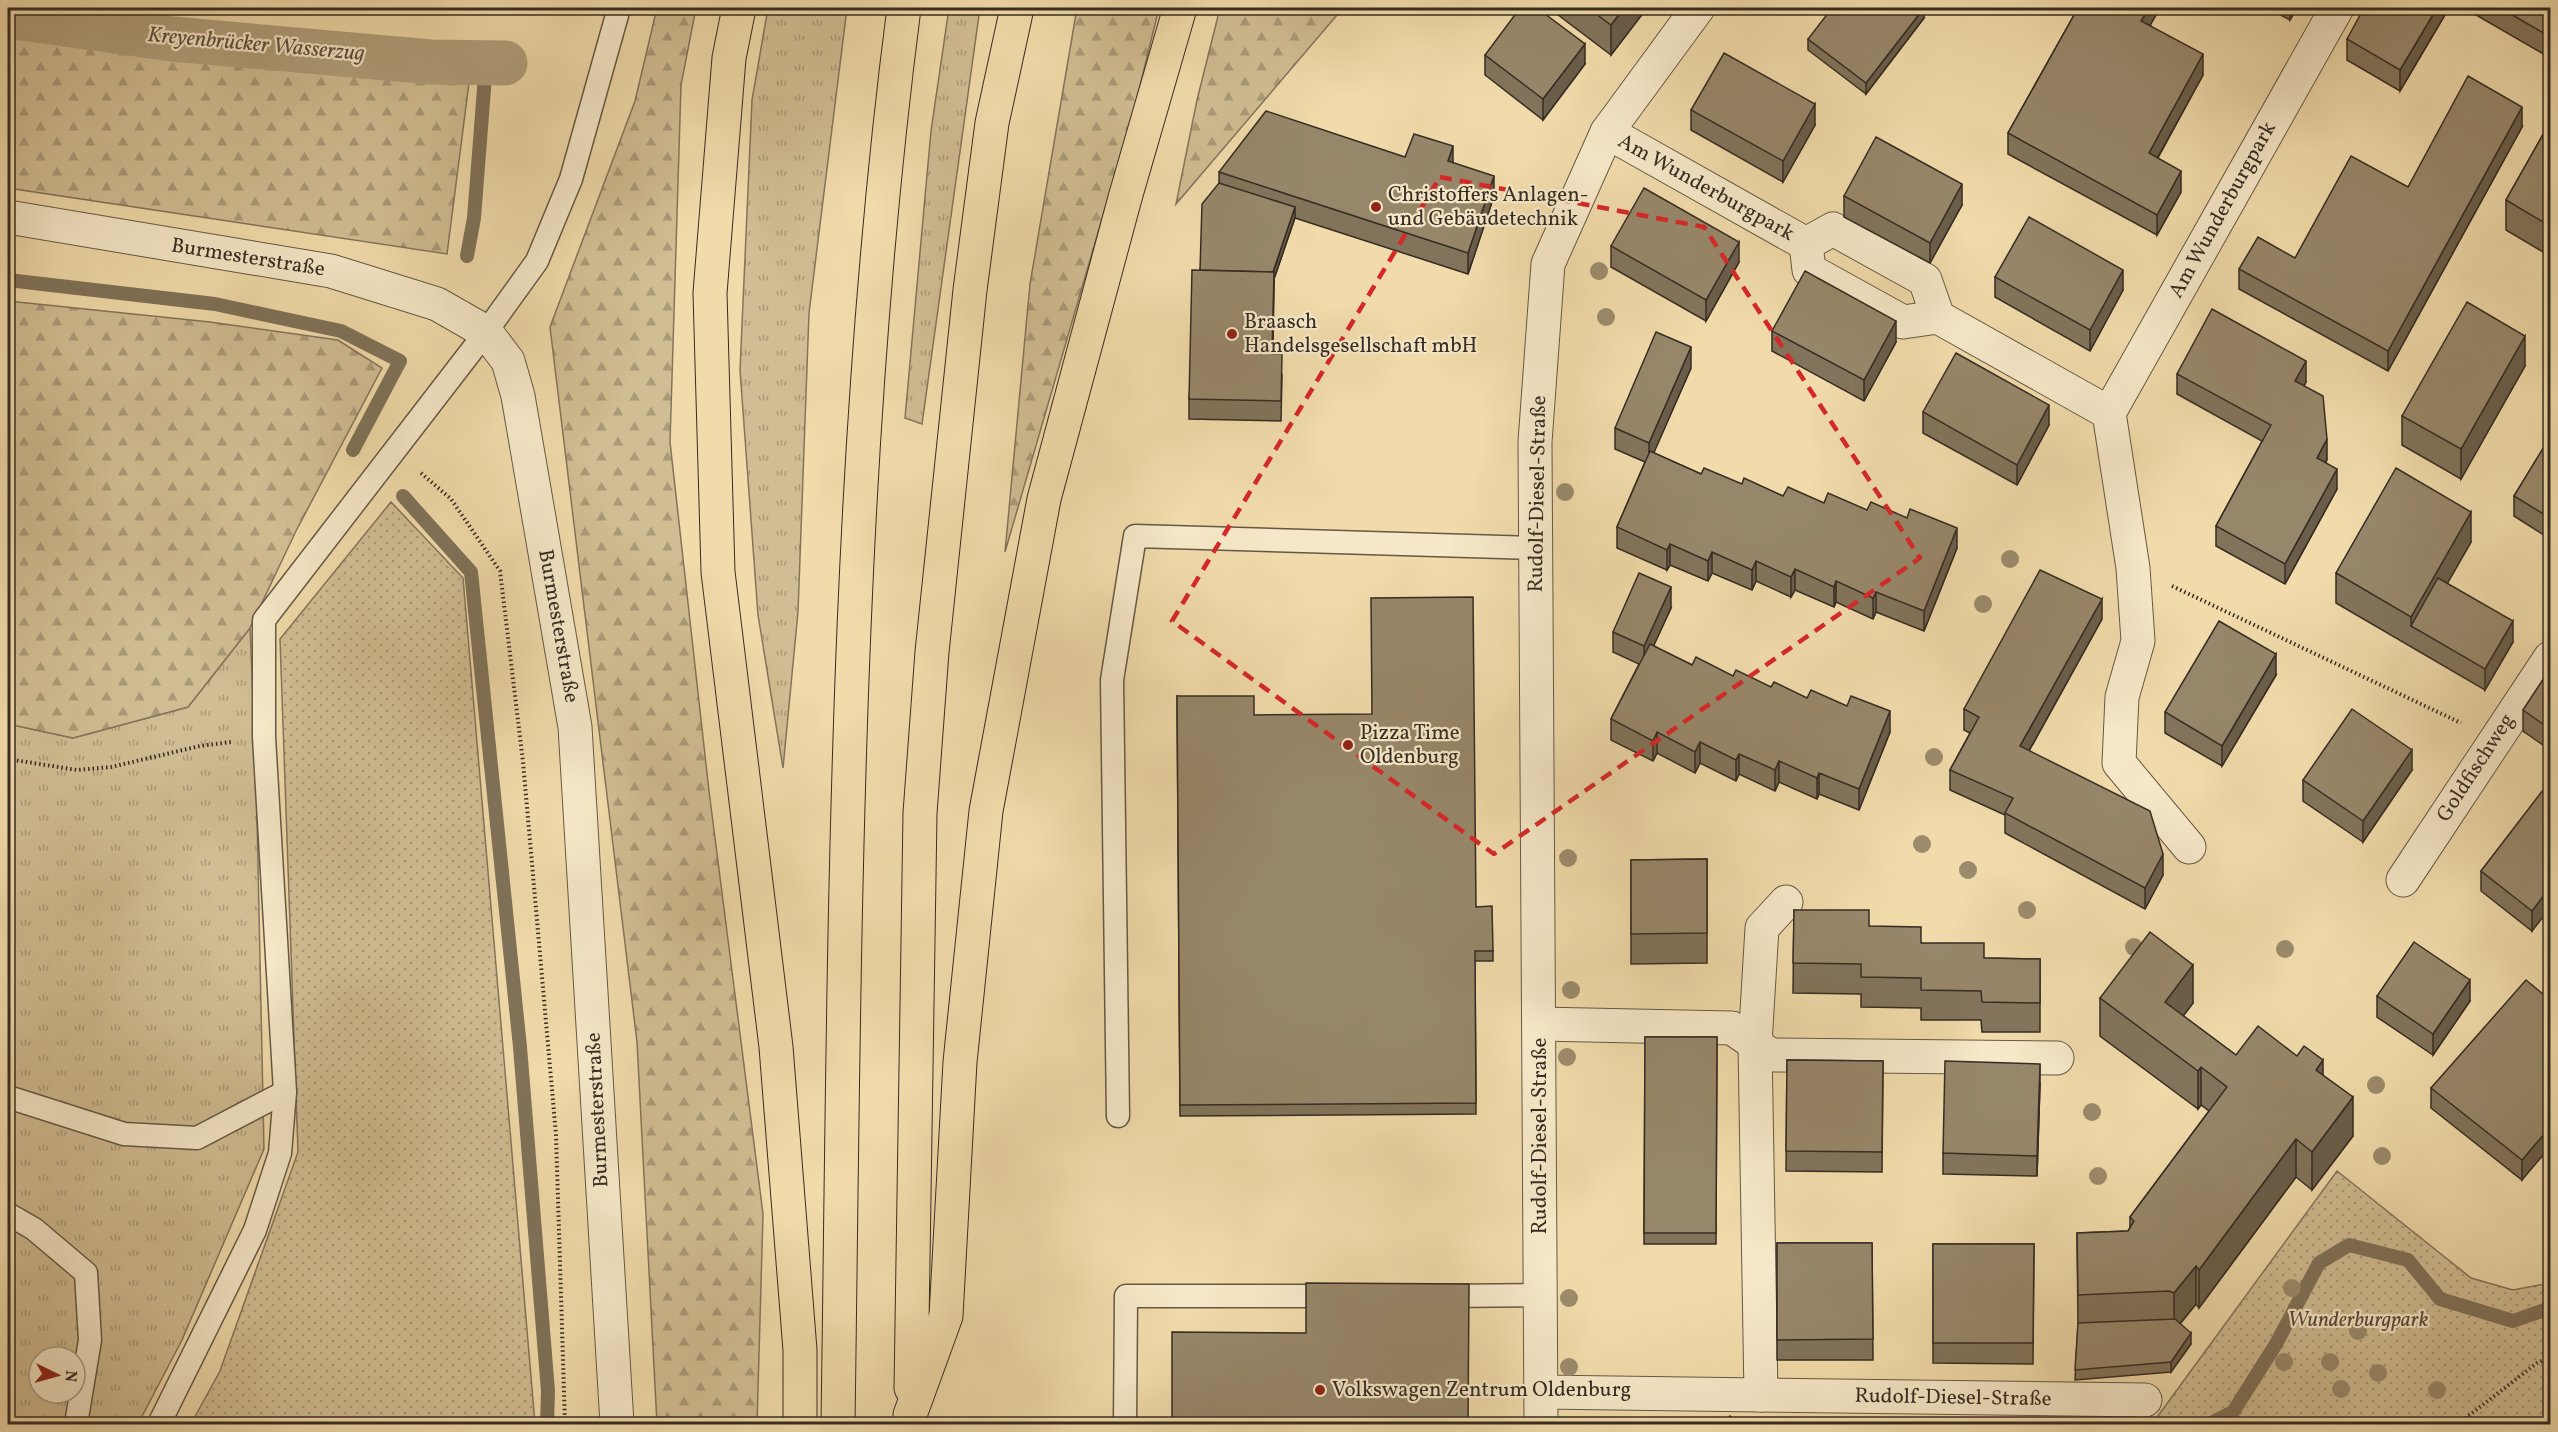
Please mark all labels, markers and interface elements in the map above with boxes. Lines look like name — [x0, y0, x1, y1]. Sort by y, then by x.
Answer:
water label: Kreyenbrücker Wasserzug — [146, 20, 366, 70]
street label: Am Wunderburgpark — [2162, 116, 2284, 304]
street label: Am Wunderburgpark — [1612, 127, 1800, 249]
place label: Christoffers Anlagen- und Gebäudetechnik — [1388, 181, 1589, 234]
marker: Christoffers Anlagen- und Gebäudetechnik — [1369, 200, 1383, 214]
street label: Burmesterstraße — [169, 232, 327, 284]
place label: Braasch Handelsgesellschaft mbH — [1244, 308, 1477, 361]
marker: Braasch Handelsgesellschaft mbH — [1225, 327, 1239, 341]
street label: Rudolf-Diesel-Straße — [1522, 395, 1554, 593]
street label: Burmesterstraße — [530, 547, 586, 705]
street label: Goldfischweg — [2430, 708, 2522, 828]
place label: Pizza Time Oldenburg — [1360, 719, 1460, 772]
marker: Pizza Time Oldenburg — [1341, 738, 1355, 752]
street label: Burmesterstraße — [579, 1032, 617, 1188]
street label: Rudolf-Diesel-Straße — [1526, 1037, 1555, 1235]
park label: Wunderburgpark — [2288, 1306, 2429, 1335]
north arrow — [27, 1345, 87, 1405]
text: N — [58, 1369, 81, 1383]
place label: Volkswagen Zentrum Oldenburg — [1332, 1376, 1631, 1405]
street label: Rudolf-Diesel-Straße — [1854, 1382, 2052, 1414]
marker: Volkswagen Zentrum Oldenburg — [1313, 1383, 1327, 1397]

